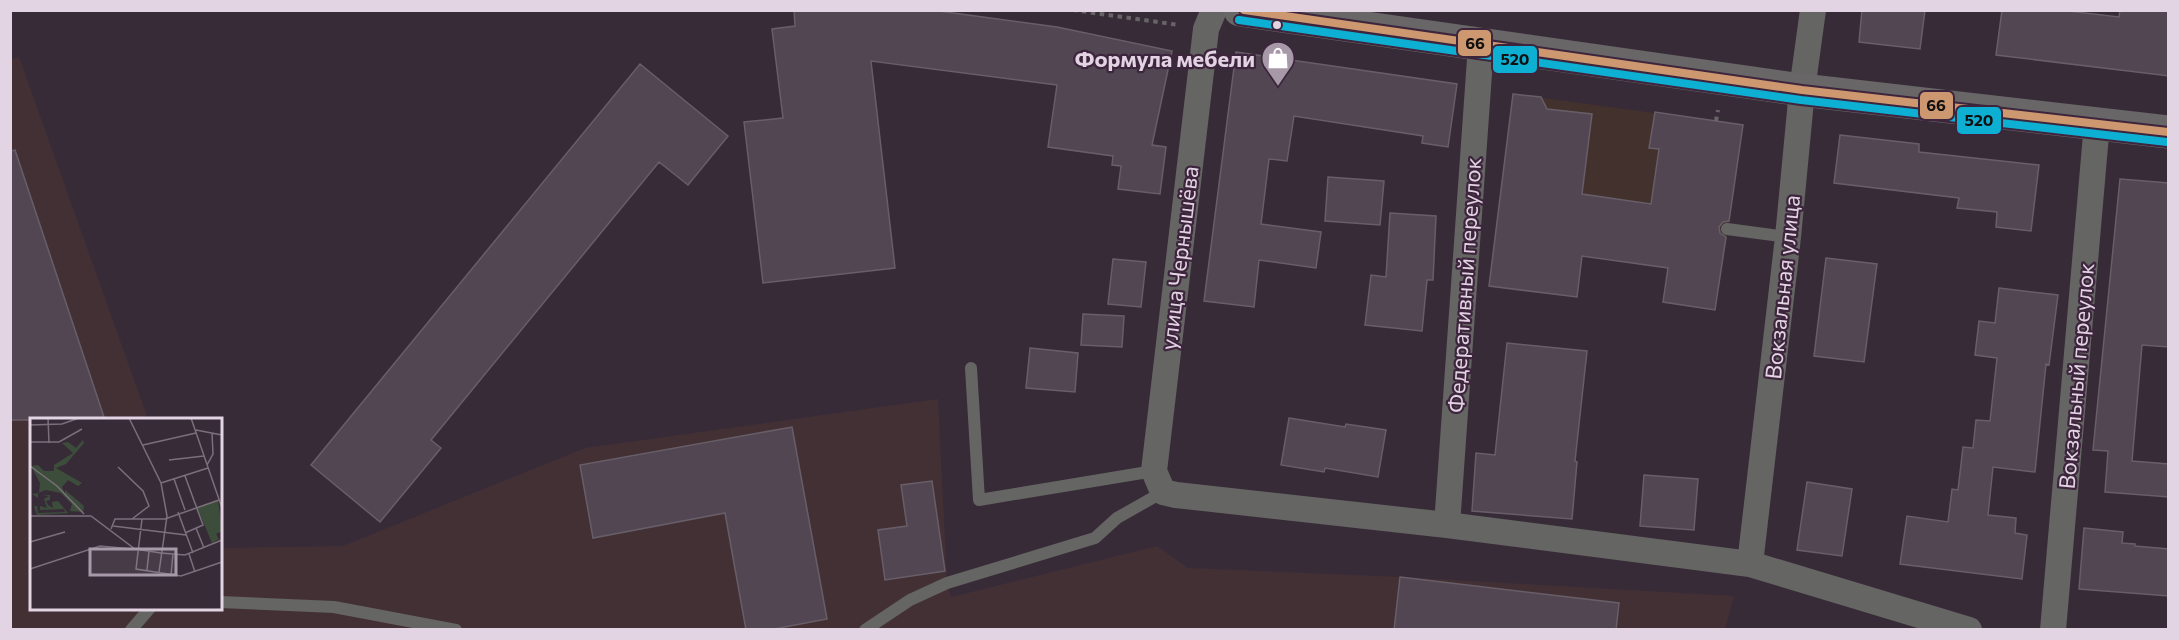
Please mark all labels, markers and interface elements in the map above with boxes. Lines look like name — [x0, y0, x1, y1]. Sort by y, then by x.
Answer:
unlabelled marker — [1271, 19, 1283, 31]
line badge: 66 — [1457, 29, 1492, 57]
text: 66 — [1465, 33, 1485, 52]
shop icon: Формула мебели — [1260, 40, 1296, 87]
place label: Формула мебели — [1075, 45, 1255, 72]
line badge: 520 — [1492, 45, 1538, 74]
text: 520 — [1501, 49, 1529, 68]
line badge: 66 — [1919, 91, 1954, 120]
text: 66 — [1926, 95, 1946, 114]
line badge: 520 — [1956, 106, 2002, 135]
text: 520 — [1965, 110, 1993, 129]
street label: Федеративный переулок — [1442, 156, 1486, 413]
street label: улица Чернышёва — [1154, 164, 1204, 352]
street label: Вокзальная улица — [1759, 194, 1805, 380]
street label: Вокзальный переулок — [2053, 261, 2099, 490]
inset map — [30, 418, 222, 610]

